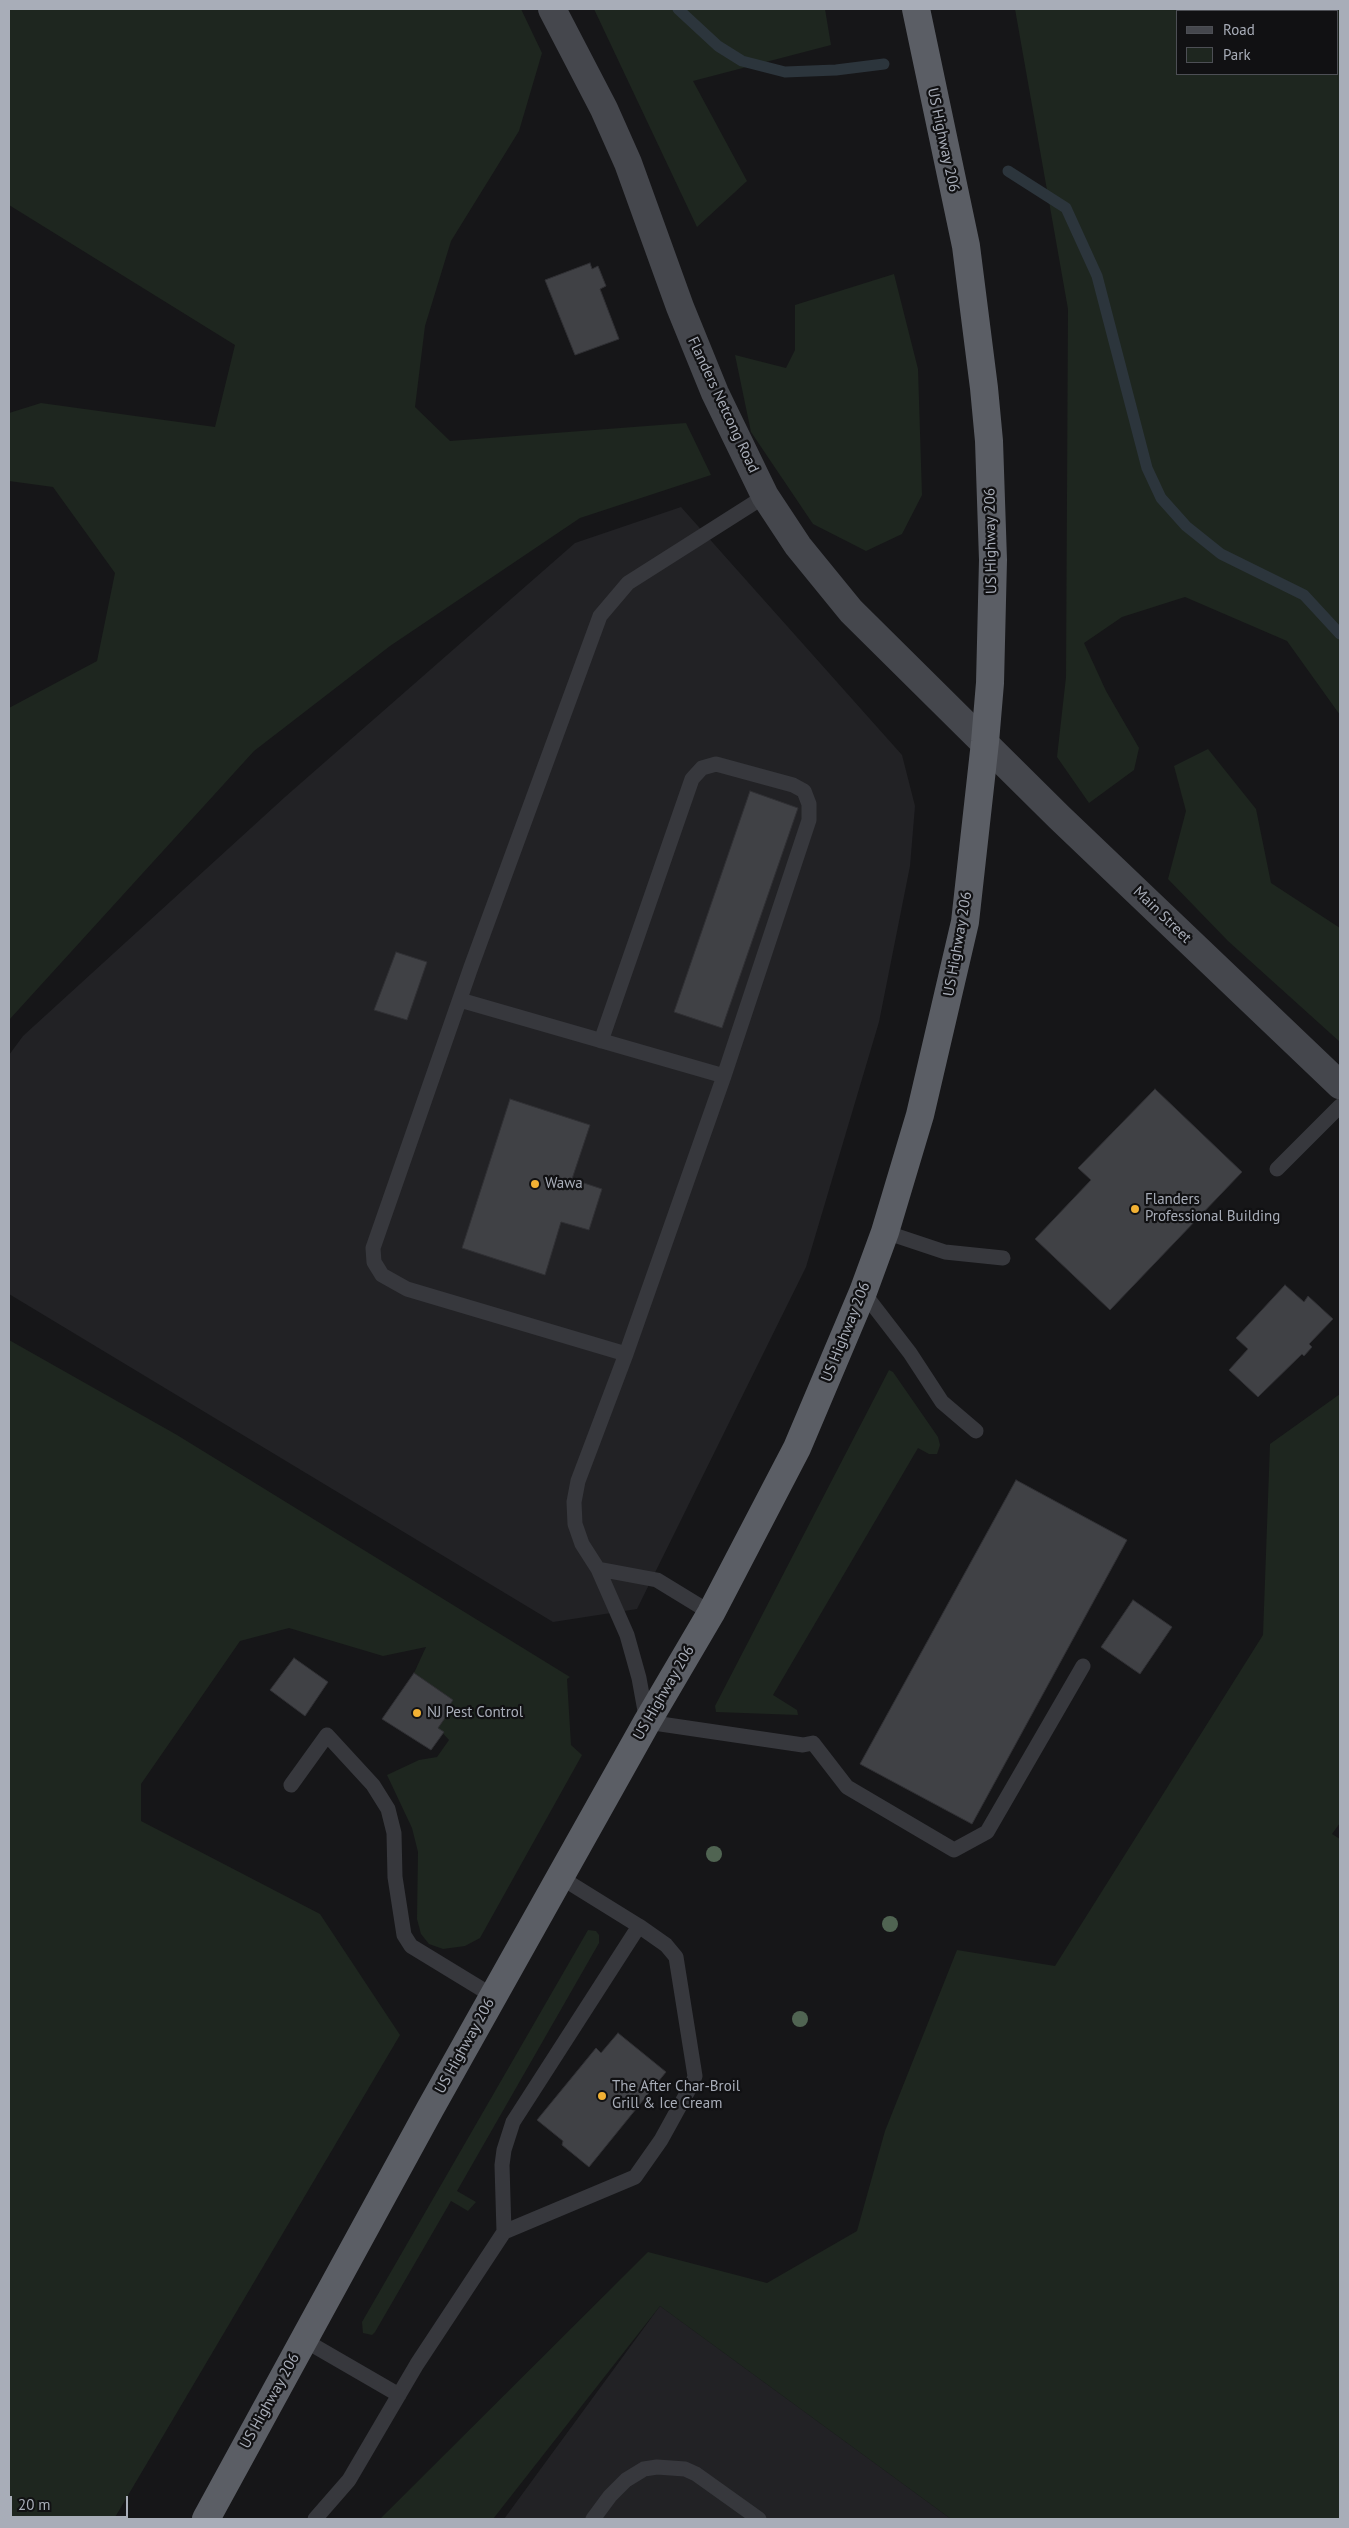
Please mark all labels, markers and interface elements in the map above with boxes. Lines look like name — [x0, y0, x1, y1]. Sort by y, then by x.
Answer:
legend — [1176, 10, 1339, 75]
text: Road — [1223, 20, 1255, 39]
text: Park — [1223, 45, 1251, 64]
street label: US Highway 206 — [923, 86, 963, 194]
street label: Flanders Netcong Road — [684, 334, 762, 476]
street label: US Highway 206 — [981, 488, 1001, 594]
street label: Main Street — [1129, 883, 1195, 947]
street label: US Highway 206 — [940, 890, 976, 998]
place label: Wawa — [545, 1175, 583, 1193]
marker: Wawa — [529, 1178, 541, 1190]
place label: Flanders Professional Building — [1145, 1191, 1280, 1226]
marker: Flanders Professional Building — [1129, 1203, 1141, 1215]
street label: US Highway 206 — [818, 1279, 874, 1385]
street label: US Highway 206 — [630, 1643, 698, 1743]
place label: NJ Pest Control — [427, 1704, 523, 1722]
marker: NJ Pest Control — [411, 1707, 423, 1719]
street label: US Highway 206 — [431, 1995, 499, 2097]
place label: The After Char-Broil Grill & Ice Cream — [612, 2078, 740, 2113]
marker: The After Char-Broil Grill & Ice Cream — [596, 2090, 608, 2102]
street label: US Highway 206 — [236, 2350, 304, 2452]
scale bar — [12, 2486, 130, 2518]
text: 20 m — [18, 2495, 51, 2514]

